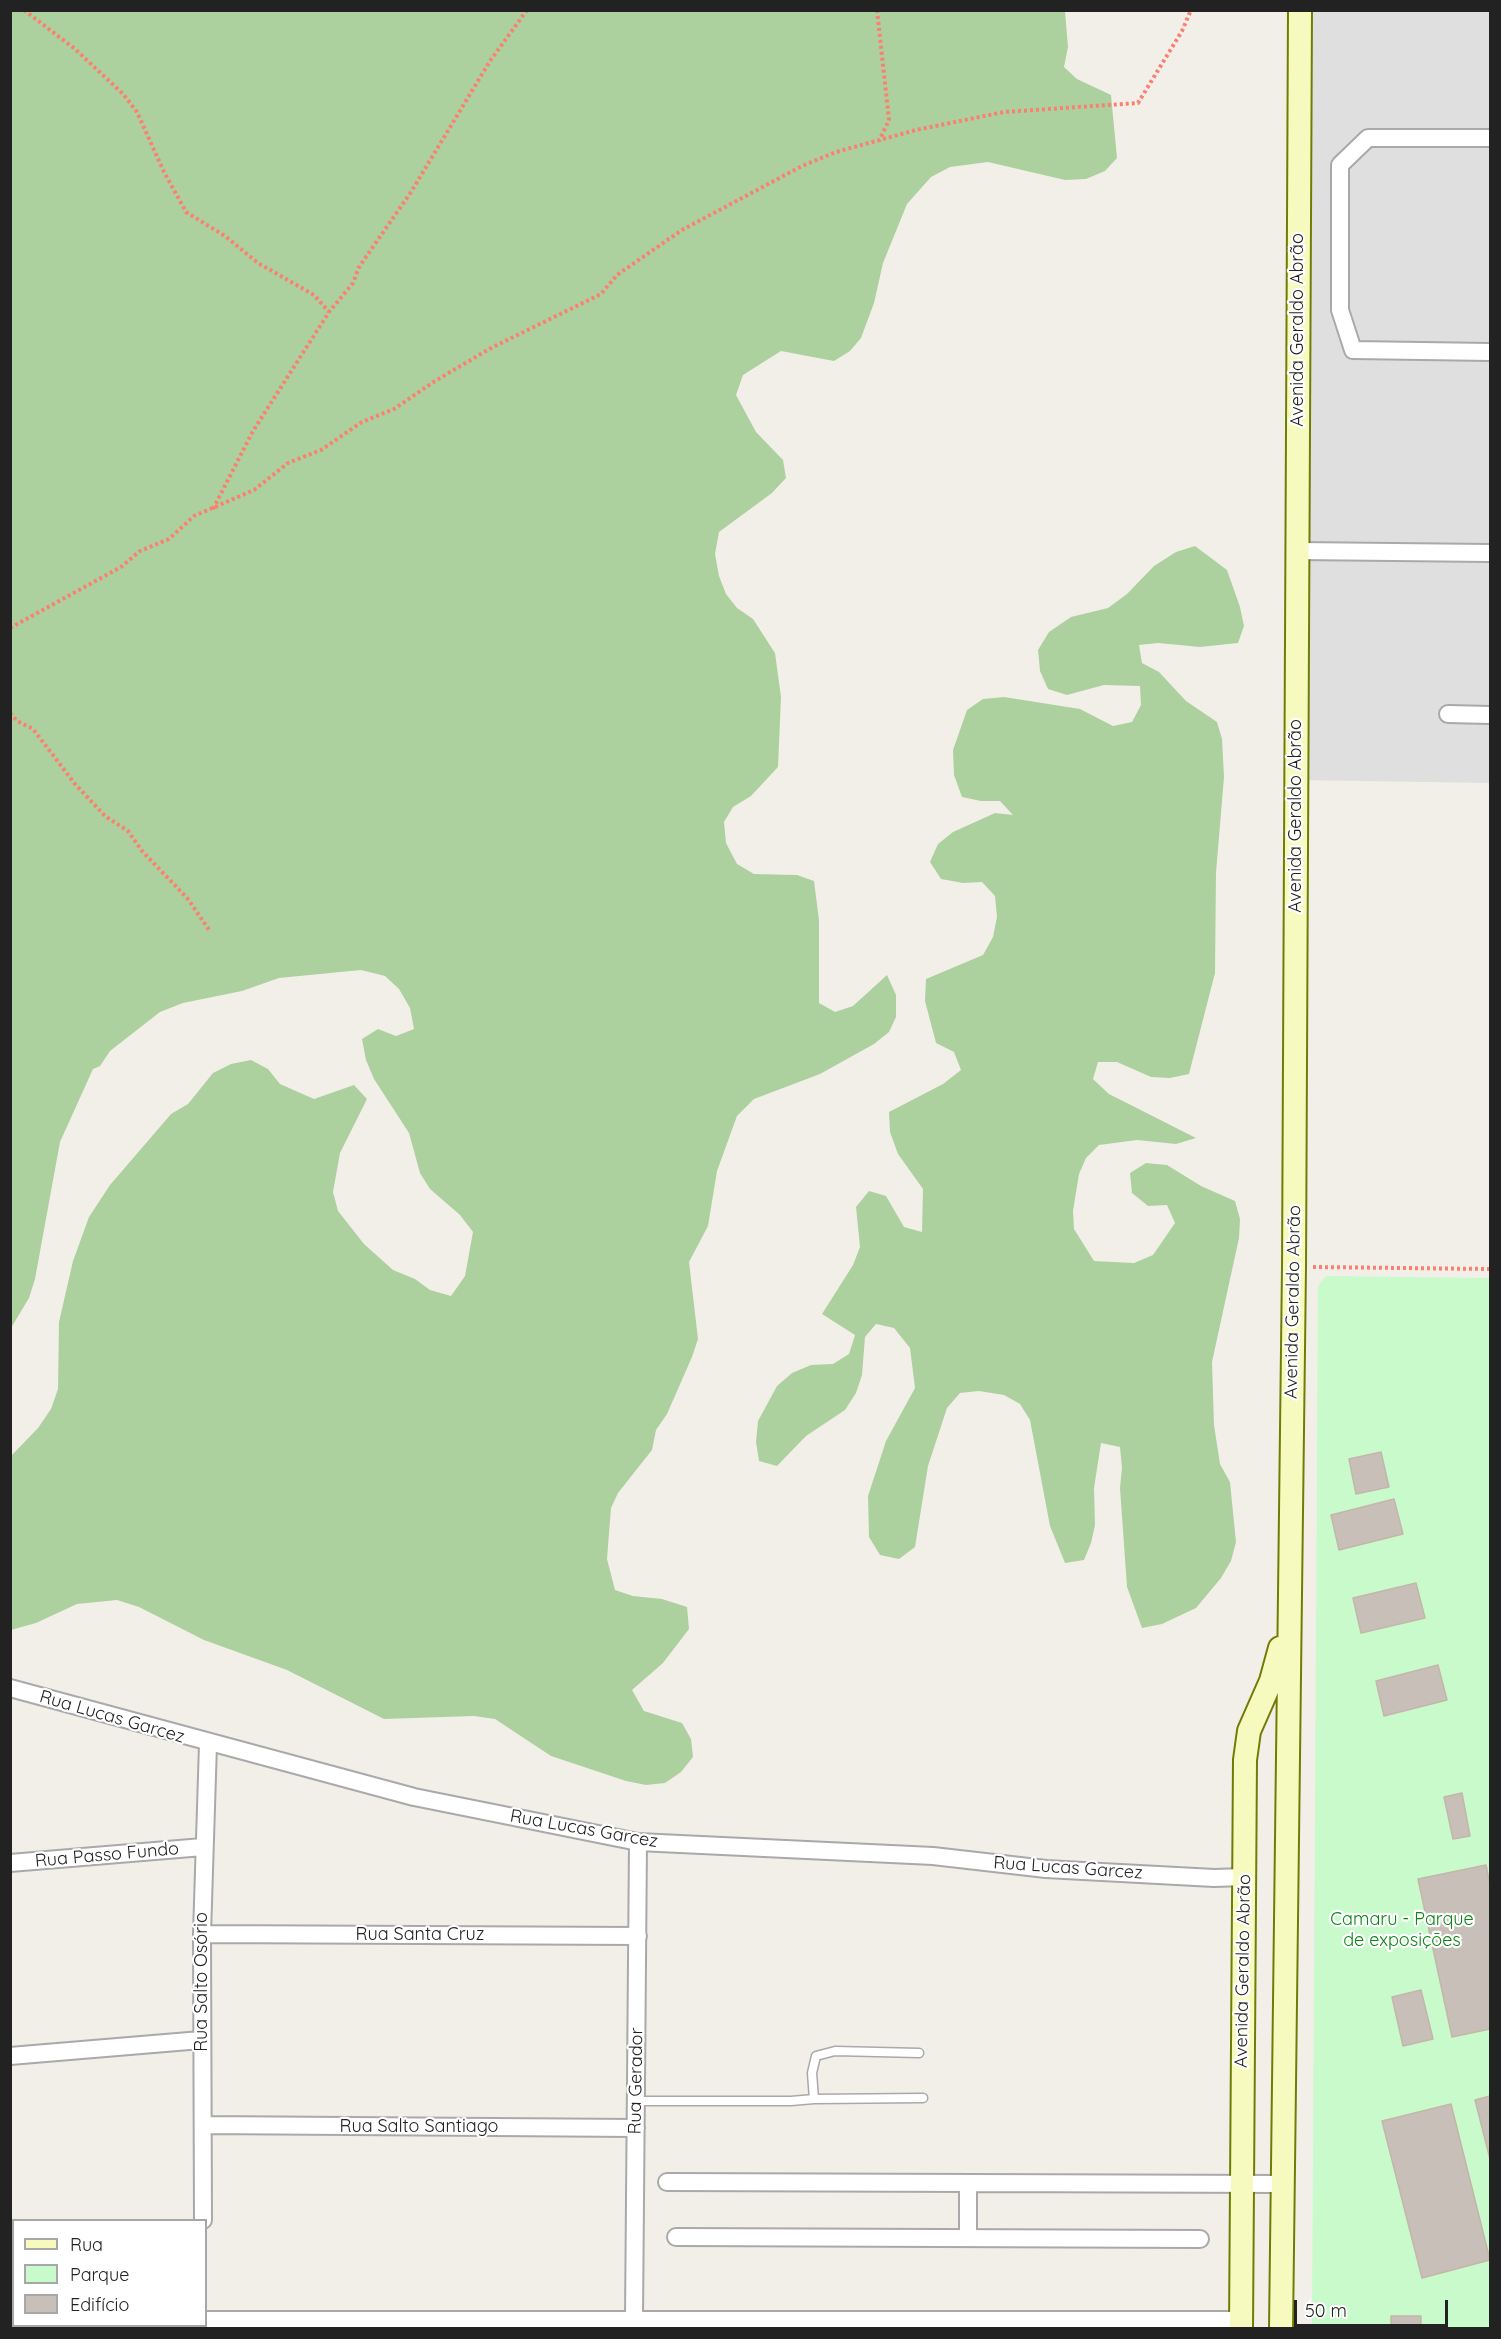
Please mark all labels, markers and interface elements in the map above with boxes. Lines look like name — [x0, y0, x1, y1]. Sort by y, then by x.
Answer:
street label: Avenida Geraldo Abrão — [1287, 233, 1309, 427]
street label: Avenida Geraldo Abrão — [1285, 719, 1307, 913]
street label: Avenida Geraldo Abrão — [1281, 1205, 1305, 1399]
street label: Rua Lucas Garcez — [37, 1686, 187, 1748]
street label: Rua Lucas Garcez — [508, 1805, 660, 1853]
street label: Rua Passo Fundo — [34, 1838, 180, 1872]
street label: Rua Lucas Garcez — [993, 1852, 1143, 1884]
street label: Avenida Geraldo Abrão — [1231, 1874, 1255, 2068]
park label: Camaru - Parque de exposições — [1330, 1909, 1474, 1952]
street label: Rua Salto Osório — [191, 1912, 213, 2052]
street label: Rua Santa Cruz — [356, 1924, 484, 1946]
street label: Rua Gerador — [624, 2027, 648, 2135]
street label: Rua Salto Santiago — [340, 2116, 498, 2138]
legend — [12, 2219, 207, 2327]
text: Rua — [70, 2233, 103, 2256]
text: Parque — [70, 2263, 129, 2286]
scale bar — [1297, 2288, 1452, 2326]
text: Edifício — [70, 2293, 129, 2316]
text: 50 m — [1305, 2299, 1347, 2322]

